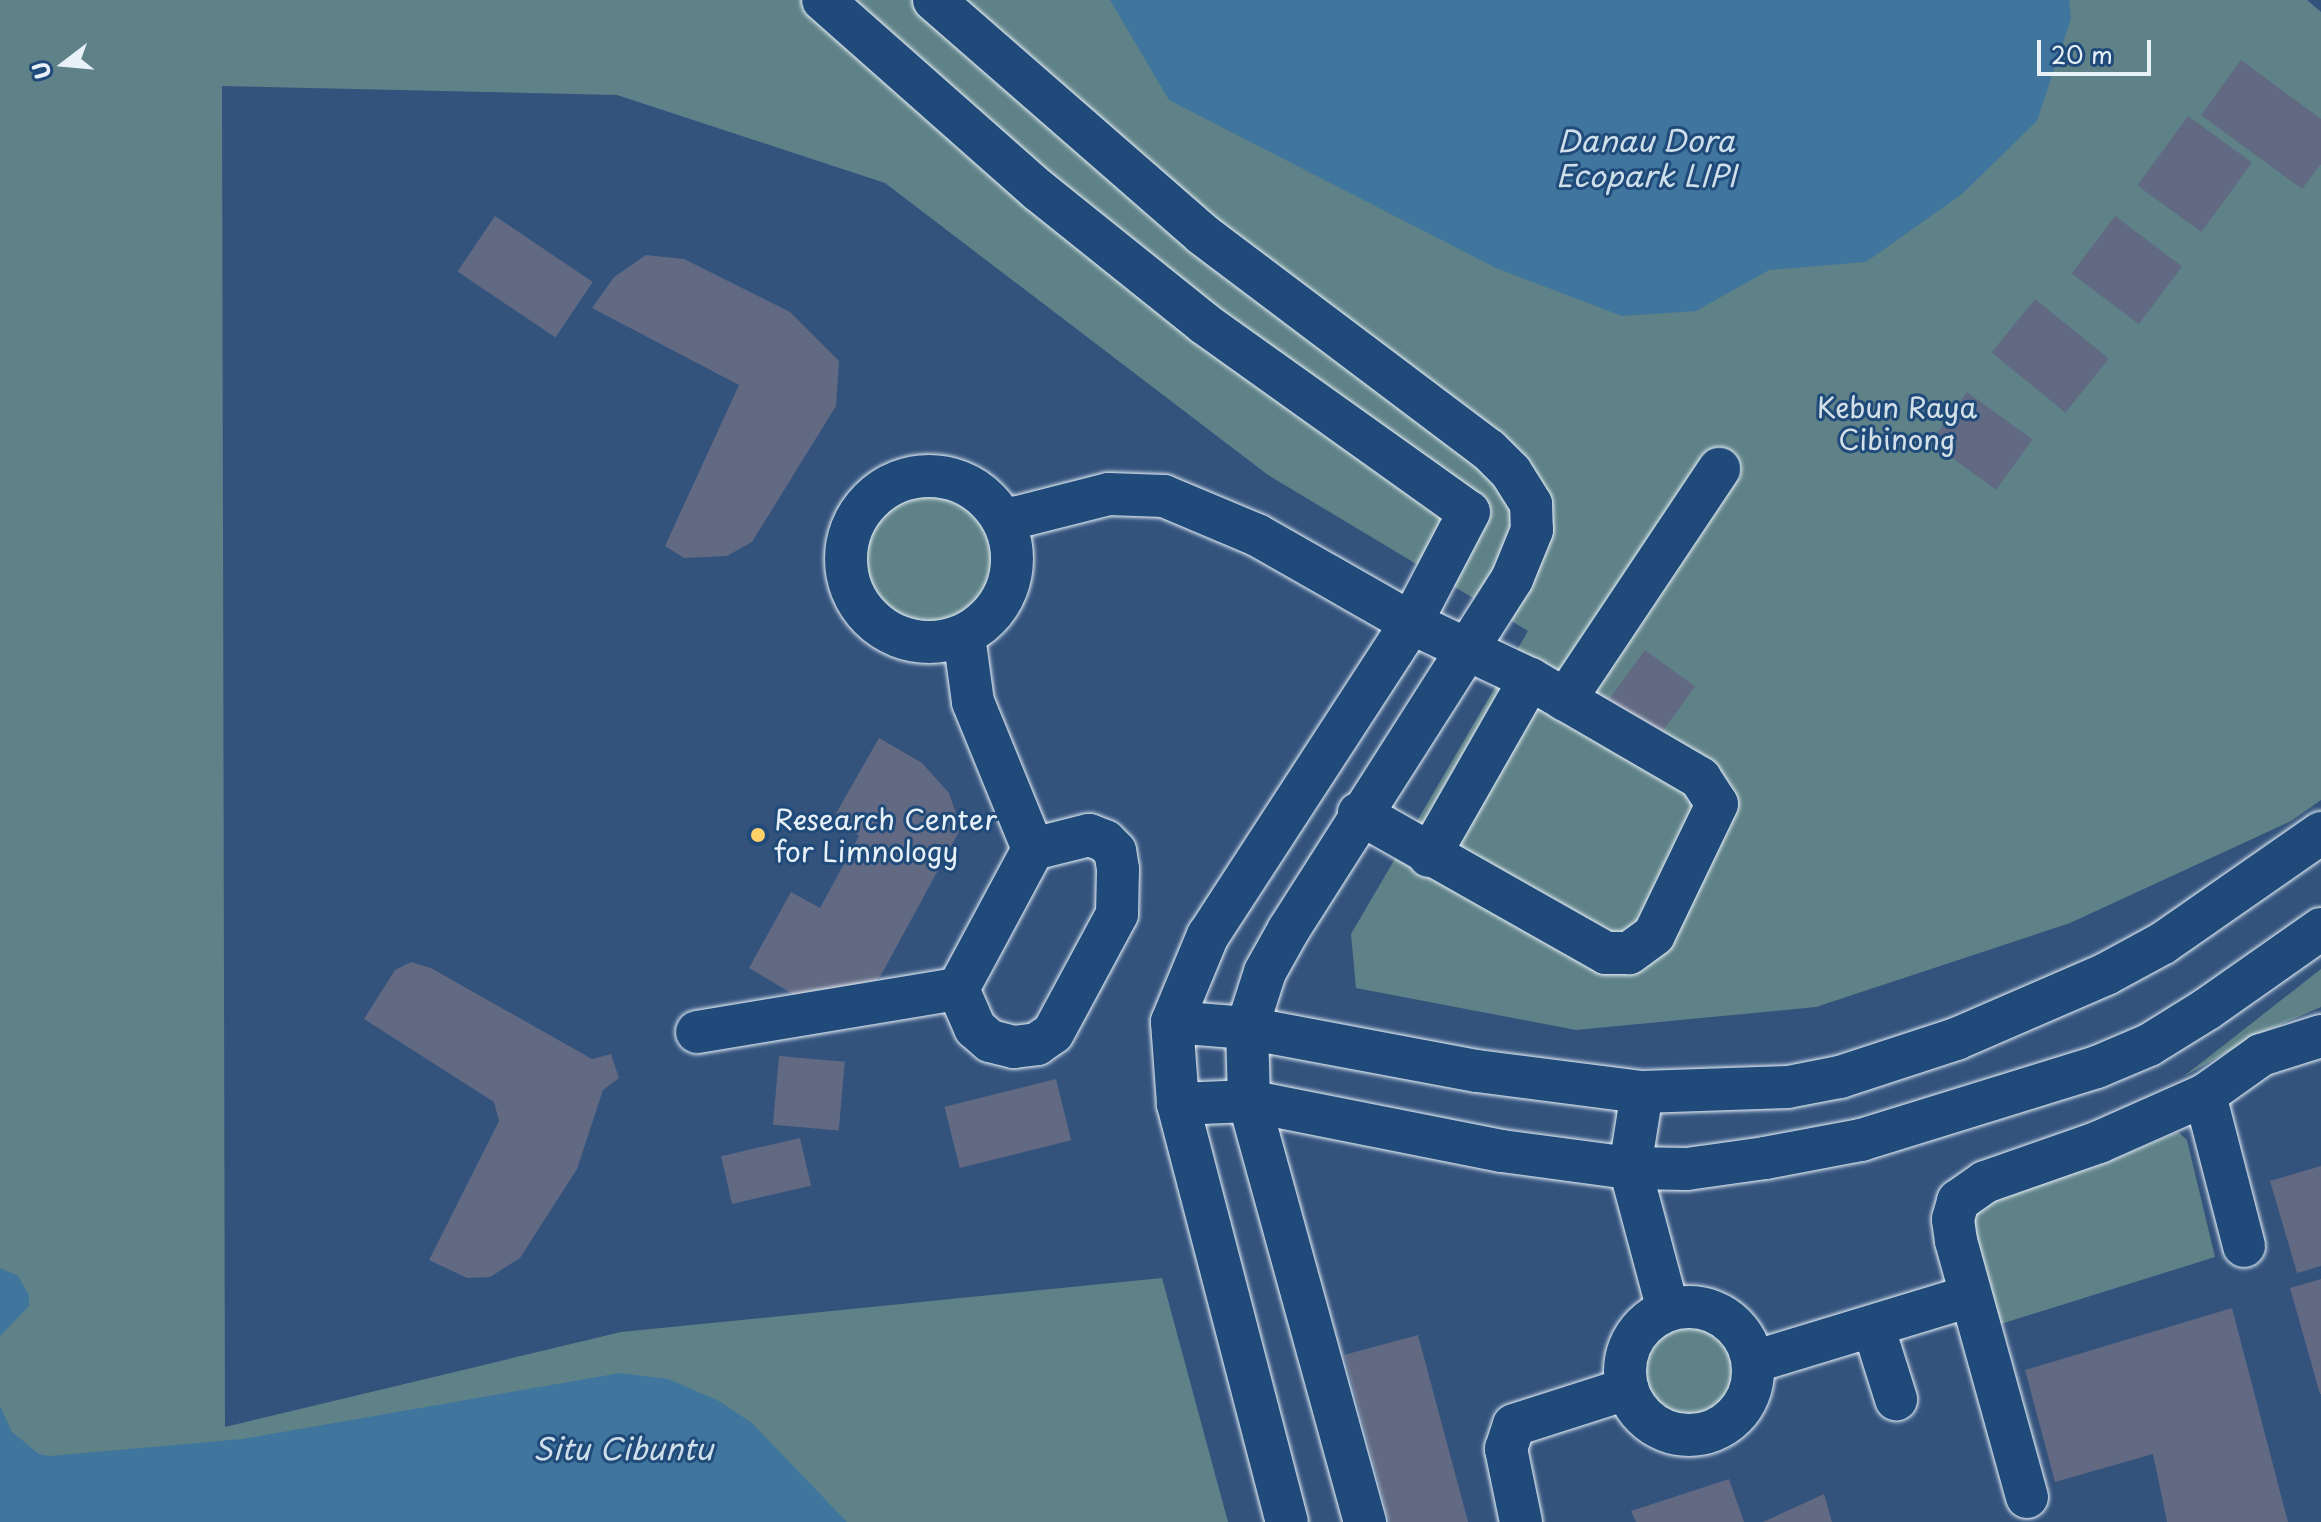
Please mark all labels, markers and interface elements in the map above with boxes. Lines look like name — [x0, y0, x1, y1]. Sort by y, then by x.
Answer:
north arrow — [24, 24, 104, 104]
scale bar — [2041, 24, 2155, 74]
text: 20 m — [2051, 36, 2113, 72]
text: U — [22, 58, 59, 83]
water label: Danau Dora Ecopark LIPI — [1556, 122, 1736, 192]
park label: Kebun Raya Cibinong — [1817, 390, 1977, 456]
place label: Research Center for Limnology — [774, 802, 997, 868]
marker: Research Center for Limnology — [749, 826, 767, 844]
water label: Situ Cibuntu — [532, 1430, 714, 1466]

